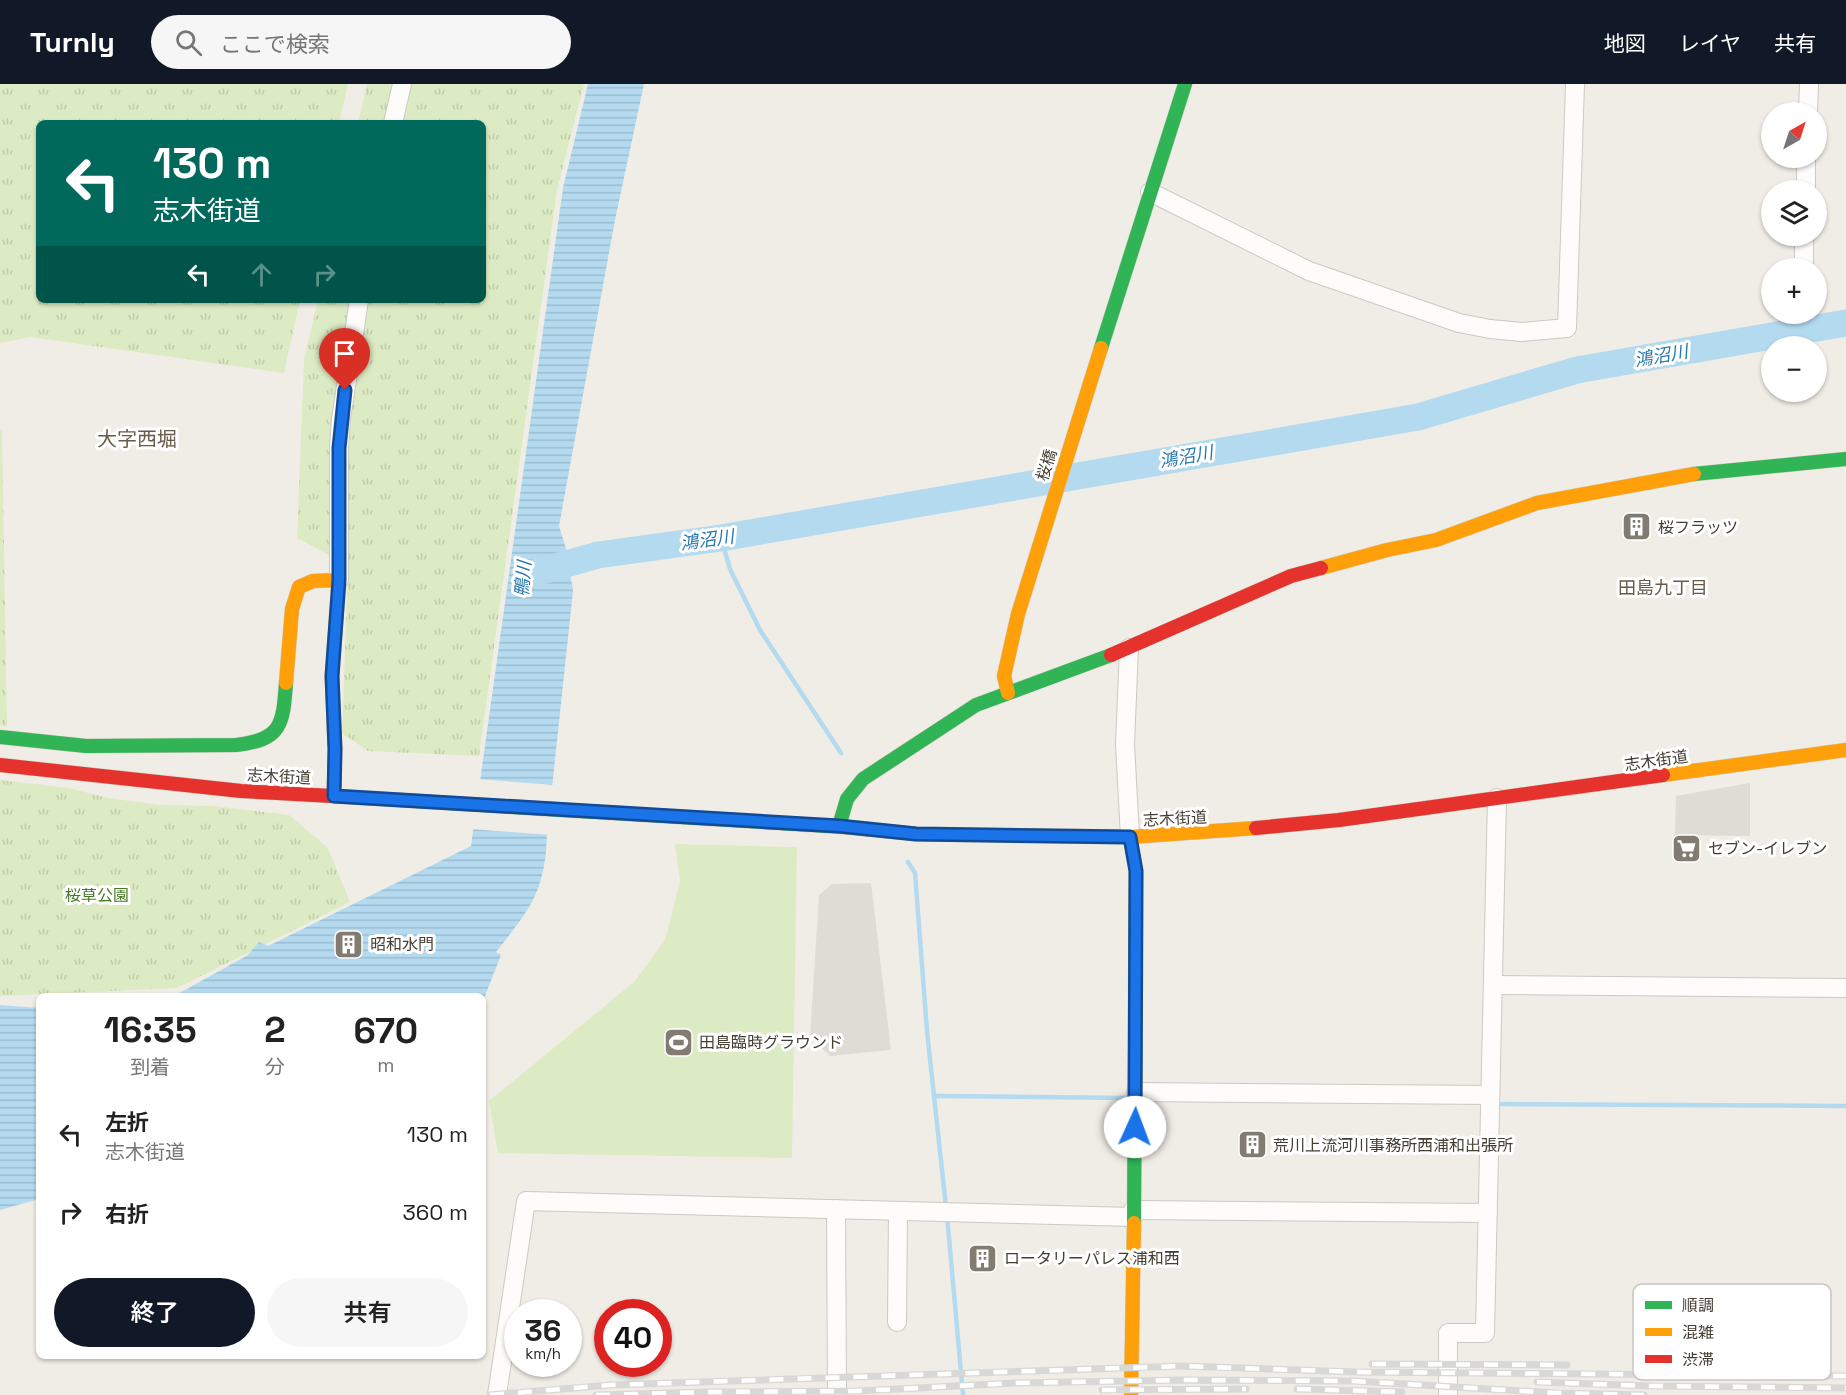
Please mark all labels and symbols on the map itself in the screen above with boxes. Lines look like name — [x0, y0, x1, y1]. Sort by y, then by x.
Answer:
north arrow — [1761, 102, 1827, 168]
pin — [319, 328, 370, 390]
water label: 鴻沼川 — [1632, 339, 1691, 372]
district label: 大字西堀 — [97, 426, 177, 452]
water label: 鴻沼川 — [1157, 440, 1216, 473]
street label: 桜橋 — [1032, 447, 1061, 484]
building icon: 桜フラッツ — [1621, 511, 1653, 543]
place label: 桜フラッツ — [1658, 517, 1738, 538]
water label: 鴻沼川 — [679, 524, 737, 555]
water label: 鴨川 — [509, 558, 536, 598]
district label: 田島九丁目 — [1618, 576, 1708, 599]
street label: 志木街道 — [1623, 746, 1689, 775]
street label: 志木街道 — [246, 764, 311, 789]
street label: 志木街道 — [1143, 806, 1208, 831]
supermarket icon: セブン-イレブン — [1671, 832, 1703, 864]
place label: セブン-イレブン — [1708, 838, 1827, 859]
park label: 桜草公園 — [65, 885, 129, 906]
building icon: 昭和水門 — [333, 928, 365, 960]
place label: 昭和水門 — [370, 934, 434, 955]
sports icon: 田島臨時グラウンド — [662, 1026, 694, 1058]
place label: 田島臨時グラウンド — [699, 1032, 843, 1053]
position arrow — [1103, 1095, 1167, 1159]
building icon: 荒川上流河川事務所西浦和出張所 — [1236, 1129, 1268, 1161]
place label: 荒川上流河川事務所西浦和出張所 — [1273, 1135, 1513, 1156]
building icon: ロータリーパレス浦和西 — [967, 1242, 999, 1274]
place label: ロータリーパレス浦和西 — [1004, 1248, 1180, 1269]
legend — [1633, 1284, 1831, 1380]
text: 順調 — [1682, 1295, 1714, 1316]
speed limit sign: 40 — [594, 1299, 672, 1377]
text: 混雑 — [1682, 1322, 1714, 1343]
text: 渋滞 — [1682, 1349, 1714, 1370]

